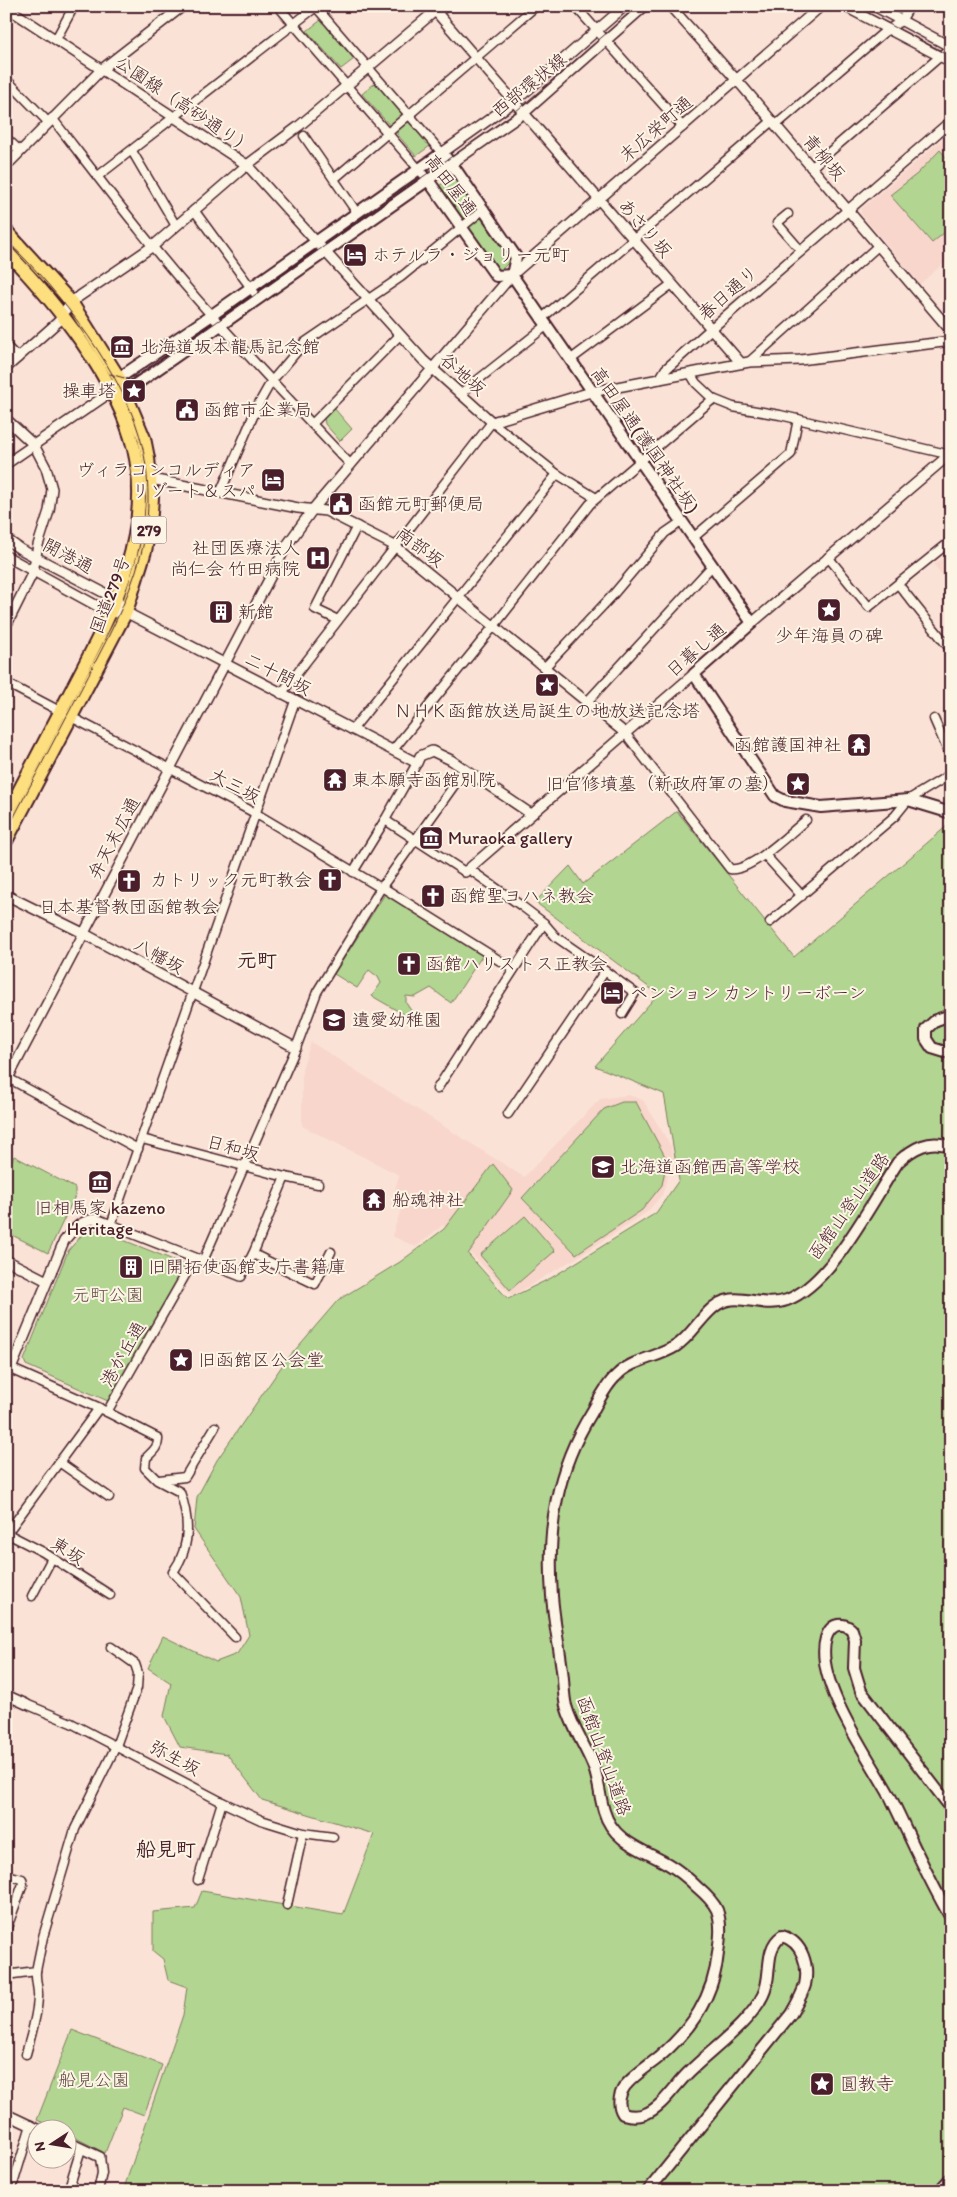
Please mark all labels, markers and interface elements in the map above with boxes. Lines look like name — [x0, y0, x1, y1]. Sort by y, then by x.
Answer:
street label: 西部環状線 — [487, 48, 571, 122]
street label: 公園線（高砂通り） — [111, 51, 257, 159]
street label: 末広栄町通 — [615, 91, 697, 167]
street label: 青柳坂 — [798, 129, 850, 185]
street label: 高田屋通 — [421, 150, 481, 220]
street label: あさり坂 — [613, 194, 677, 262]
hotel icon: ホテルラ・ジョリー元町 — [342, 242, 368, 268]
place label: ホテルラ・ジョリー元町 — [372, 244, 569, 266]
street label: 春日通り — [694, 261, 762, 325]
museum icon: 北海道坂本龍馬記念館 — [109, 334, 135, 360]
place label: 北海道坂本龍馬記念館 — [140, 336, 320, 358]
street label: 谷地坂 — [436, 348, 490, 400]
street label: 高田屋通(護国神社坂) — [586, 363, 704, 517]
place icon: 操車塔 — [121, 378, 147, 404]
place label: 操車塔 — [62, 380, 116, 402]
public building icon: 函館市企業局 — [174, 397, 200, 423]
place label: 函館市企業局 — [204, 399, 312, 421]
place label: ヴィラコンコルディア リゾート＆スパ — [76, 459, 256, 502]
hotel icon: ヴィラコンコルディア リゾート＆スパ — [260, 467, 286, 493]
public building icon: 函館元町郵便局 — [328, 491, 354, 517]
place label: 函館元町郵便局 — [358, 493, 484, 515]
road number: 279 — [132, 516, 166, 544]
street label: 南部坂 — [392, 522, 448, 572]
street label: 開港通 — [39, 534, 97, 578]
place label: 社団医療法人 尚仁会 竹田病院 — [170, 537, 300, 580]
hospital icon: 社団医療法人 尚仁会 竹田病院 — [305, 545, 331, 571]
street label: 国道279号 — [85, 553, 135, 637]
place icon: 少年海員の碑 — [816, 597, 842, 623]
building icon: 新館 — [208, 599, 234, 625]
place label: 新館 — [238, 601, 274, 623]
street label: 日暮し通 — [662, 618, 730, 682]
place label: 少年海員の碑 — [775, 625, 883, 647]
street label: 二十間坂 — [241, 648, 315, 700]
place icon: ＮＨＫ函館放送局誕生の地放送記念塔 — [534, 672, 560, 698]
place label: ＮＨＫ函館放送局誕生の地放送記念塔 — [394, 700, 700, 722]
temple icon: 函館護国神社 — [846, 732, 872, 758]
place label: 函館護国神社 — [734, 734, 842, 756]
street label: 大三坂 — [206, 764, 264, 808]
temple icon: 東本願寺函館別院 — [322, 767, 348, 793]
place label: 東本願寺函館別院 — [352, 769, 496, 791]
place icon: 旧官修墳墓（新政府軍の墓） — [785, 771, 811, 797]
place label: 旧官修墳墓（新政府軍の墓） — [546, 773, 780, 795]
street label: 弁天末広通 — [83, 793, 145, 883]
museum icon: Muraoka gallery — [418, 825, 444, 851]
place label: Muraoka gallery — [448, 827, 573, 849]
church icon: カトリック元町教会 — [317, 867, 343, 893]
church icon: 日本基督教団函館教会 — [116, 868, 142, 894]
place label: カトリック元町教会 — [150, 869, 312, 891]
church icon: 函館聖ヨハネ教会 — [420, 883, 446, 909]
place label: 函館聖ヨハネ教会 — [450, 885, 594, 907]
place label: 日本基督教団函館教会 — [39, 896, 219, 918]
street label: 八幡坂 — [130, 933, 188, 979]
district label: 元町 — [237, 948, 277, 972]
church icon: 函館ハリストス正教会 — [396, 951, 422, 977]
place label: 函館ハリストス正教会 — [426, 953, 607, 975]
hotel icon: ペンション カントリーボーン — [599, 980, 625, 1006]
place label: ペンション カントリーボーン — [630, 982, 866, 1004]
school or university icon: 遺愛幼稚園 — [321, 1007, 347, 1033]
place label: 遺愛幼稚園 — [352, 1009, 442, 1031]
street label: 日和坂 — [204, 1130, 262, 1166]
street label: 函館山登山道路 — [804, 1148, 894, 1264]
school or university icon: 北海道函館西高等学校 — [590, 1154, 616, 1180]
place label: 北海道函館西高等学校 — [620, 1156, 800, 1178]
museum icon: 旧相馬家 kazeno Heritage — [87, 1169, 113, 1195]
temple icon: 船魂神社 — [361, 1187, 387, 1213]
place label: 船魂神社 — [392, 1189, 464, 1211]
place label: 旧相馬家 kazeno Heritage — [35, 1197, 165, 1240]
building icon: 旧開拓使函館支庁書籍庫 — [118, 1254, 144, 1280]
place label: 旧開拓使函館支庁書籍庫 — [148, 1256, 346, 1278]
park label: 元町公園 — [72, 1284, 144, 1306]
street label: 港が丘通 — [95, 1317, 151, 1391]
place icon: 旧函館区公会堂 — [168, 1347, 194, 1373]
place label: 旧函館区公会堂 — [198, 1349, 324, 1371]
street label: 東坂 — [47, 1532, 89, 1570]
street label: 函館山登山道路 — [572, 1693, 636, 1819]
street label: 弥生坂 — [146, 1736, 204, 1780]
district label: 船見町 — [136, 1837, 196, 1861]
park label: 船見公園 — [58, 2069, 130, 2091]
place icon: 圓教寺 — [809, 2071, 835, 2097]
place label: 圓教寺 — [840, 2073, 894, 2095]
north arrow — [28, 2120, 78, 2170]
text: N — [30, 2140, 49, 2153]

